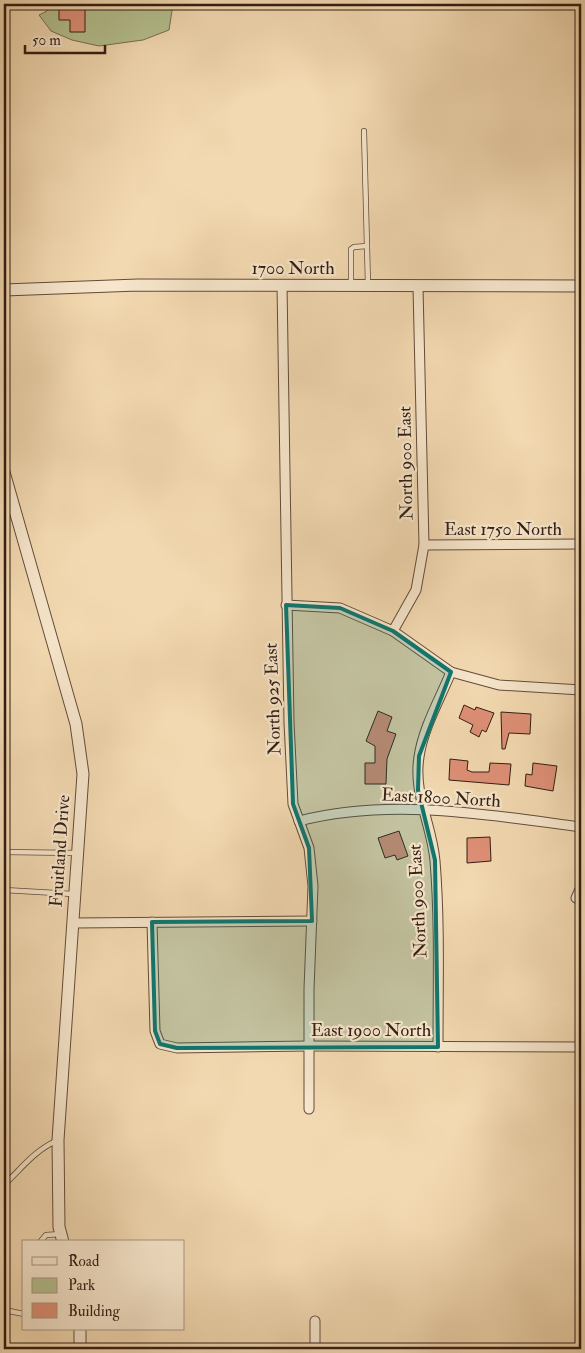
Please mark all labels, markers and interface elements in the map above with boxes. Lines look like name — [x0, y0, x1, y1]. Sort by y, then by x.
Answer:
scale bar — [25, 22, 105, 54]
text: 50 m — [32, 31, 61, 50]
street label: 1700 North — [251, 257, 335, 280]
street label: North 900 East — [394, 406, 418, 520]
street label: East 1750 North — [444, 518, 563, 541]
street label: North 925 East — [260, 642, 286, 756]
street label: East 1800 North — [381, 783, 502, 813]
street label: Fruitland Drive — [45, 794, 75, 908]
street label: North 900 East — [404, 843, 432, 959]
street label: East 1900 North — [311, 1019, 432, 1042]
legend — [22, 1240, 185, 1330]
text: Road — [68, 1252, 100, 1271]
text: Park — [68, 1276, 95, 1295]
text: Building — [68, 1302, 120, 1321]

